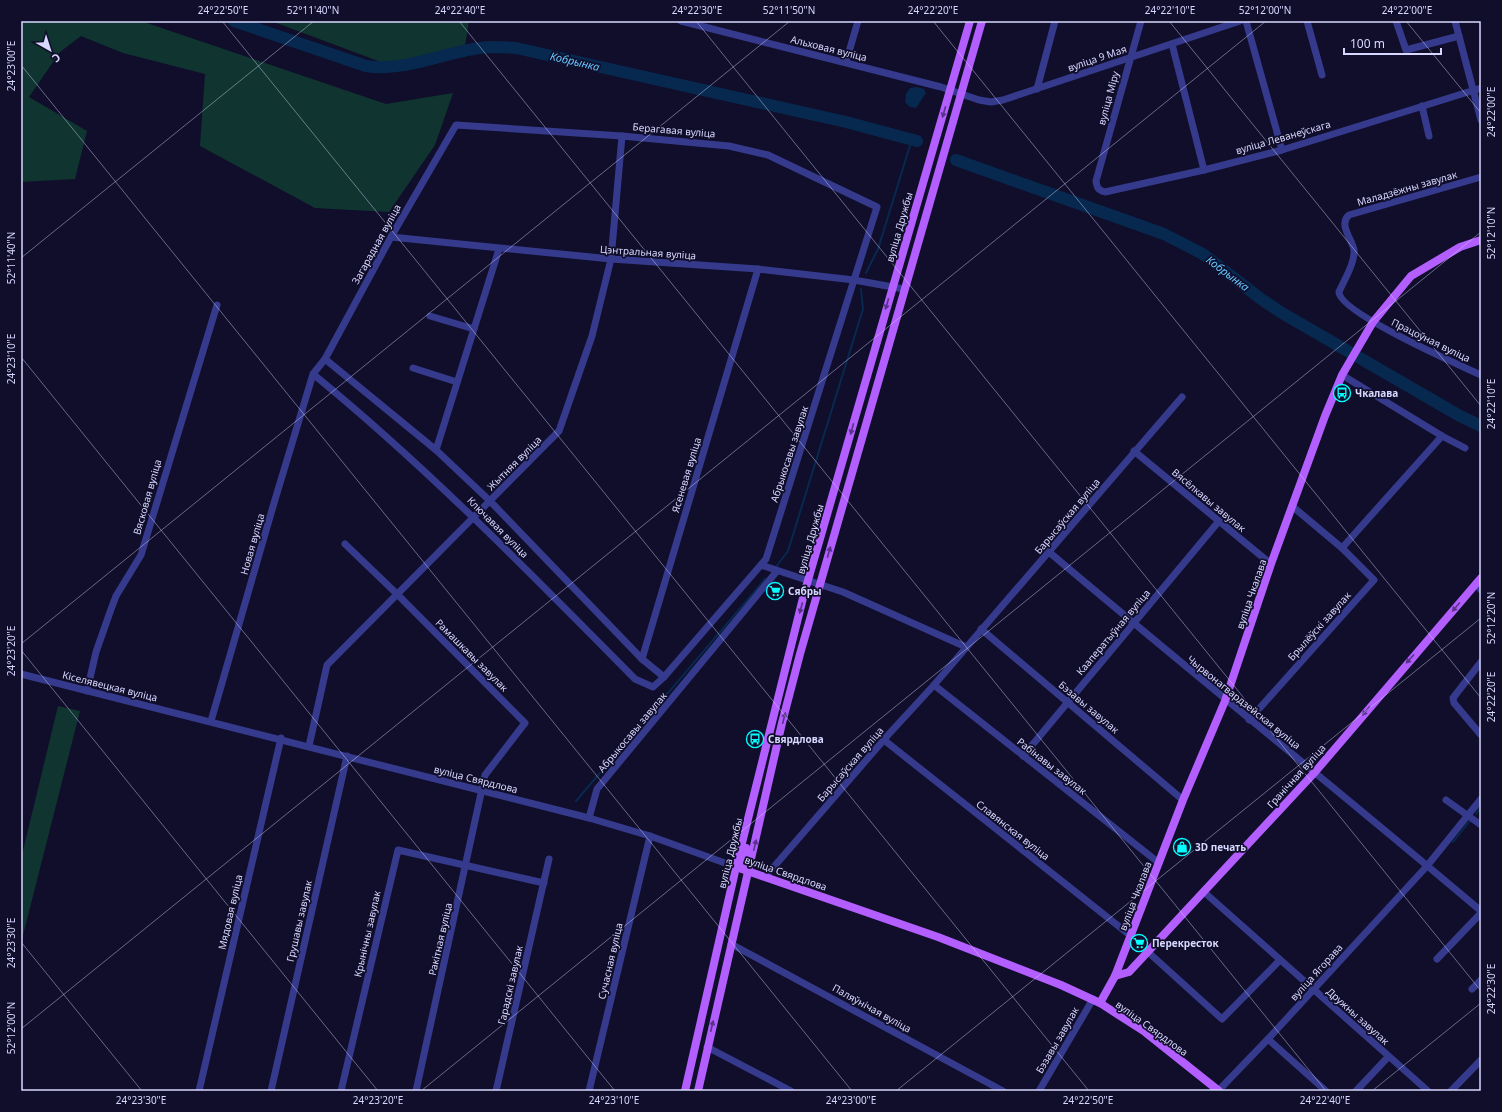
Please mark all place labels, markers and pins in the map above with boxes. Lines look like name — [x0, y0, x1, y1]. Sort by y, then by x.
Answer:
bus stop icon: Чкалава — [1332, 383, 1352, 403]
place label: Чкалава — [1355, 386, 1398, 400]
supermarket icon: Сябры — [765, 581, 785, 601]
place label: Сябры — [788, 584, 822, 598]
bus stop icon: Свярдлова — [745, 729, 765, 749]
place label: Свярдлова — [768, 732, 824, 746]
shop icon: 3D печать — [1172, 837, 1192, 857]
place label: 3D печать — [1195, 840, 1246, 854]
supermarket icon: Перекресток — [1129, 933, 1149, 953]
place label: Перекресток — [1152, 936, 1219, 950]

